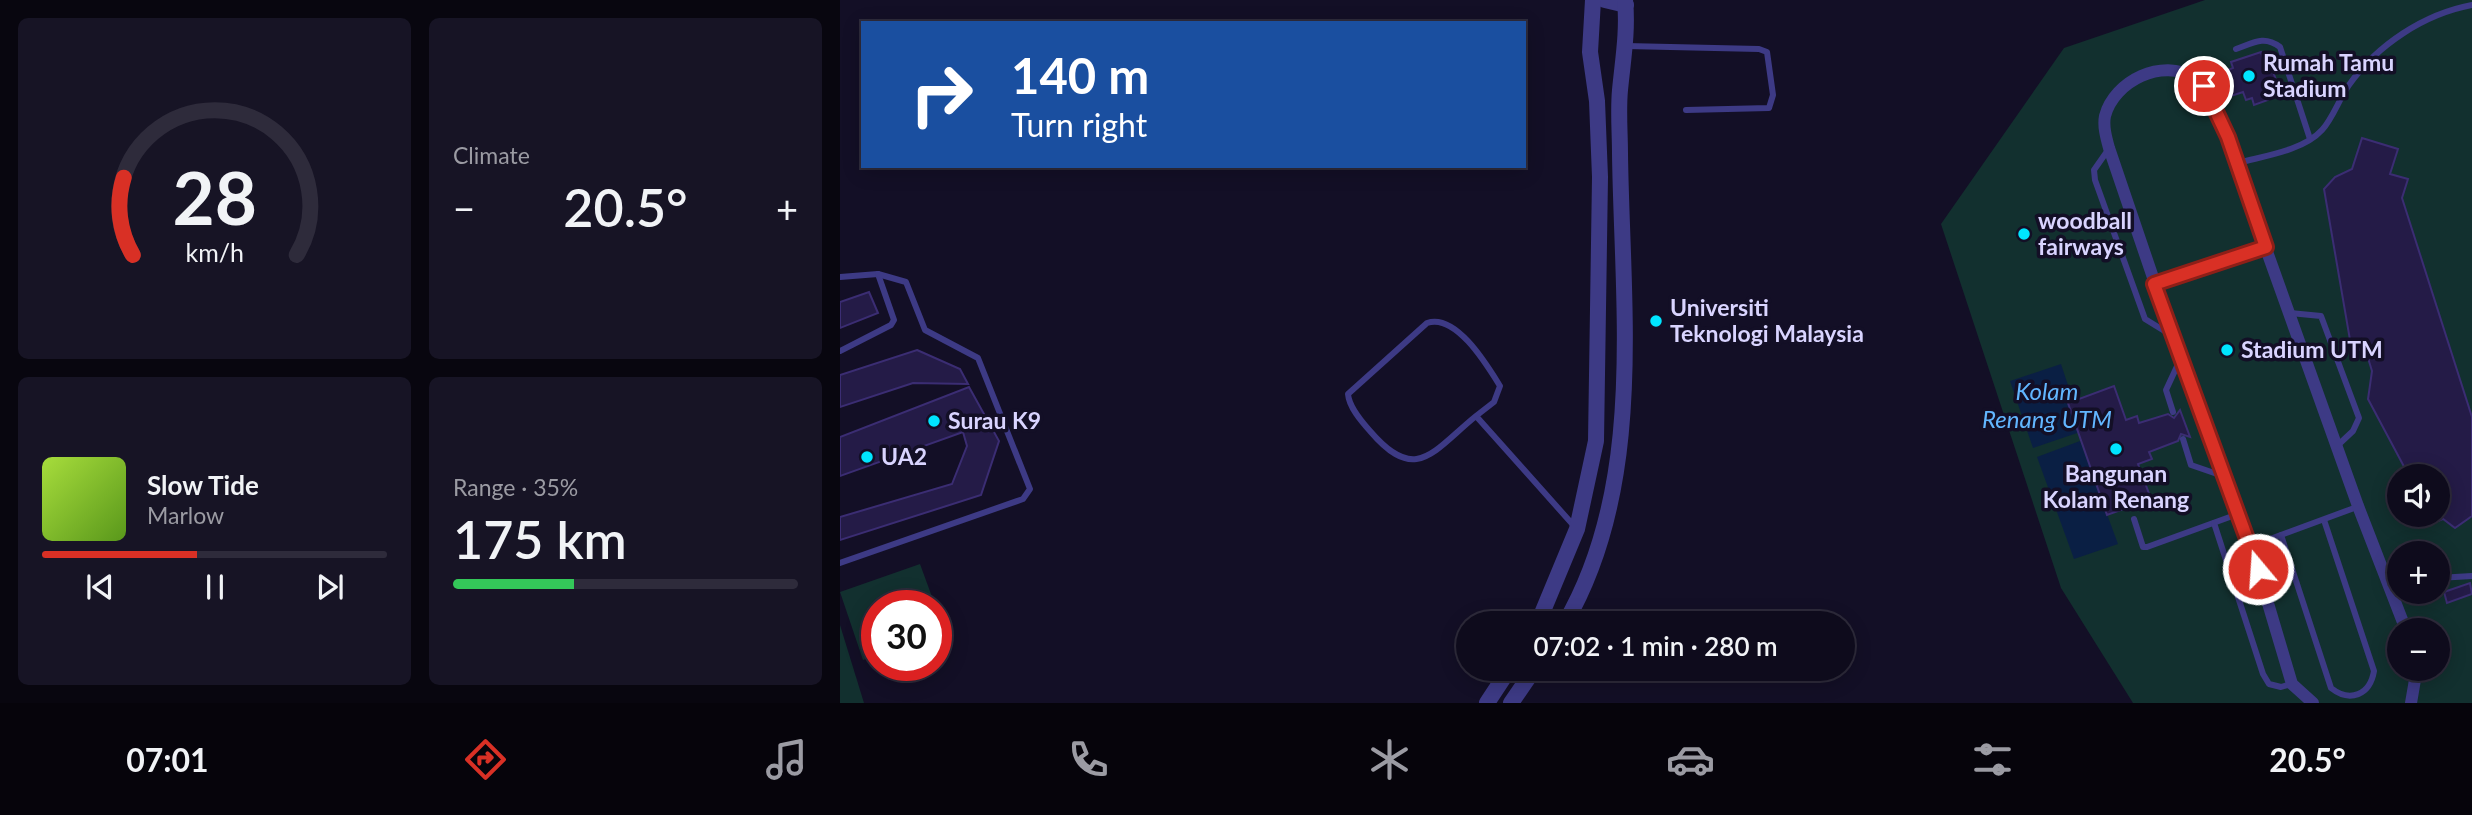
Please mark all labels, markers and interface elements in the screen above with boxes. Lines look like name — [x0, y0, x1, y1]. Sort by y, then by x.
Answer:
text: 140 m — [1011, 46, 1149, 104]
place label: Rumah Tamu Stadium — [2263, 48, 2394, 102]
icon: right — [896, 49, 987, 140]
pin — [2174, 56, 2234, 116]
icon: arrive — [2185, 67, 2223, 105]
marker: Rumah Tamu Stadium — [2241, 68, 2257, 84]
text: Turn right — [1011, 105, 1147, 144]
text: Climate — [453, 141, 530, 169]
text: 28 — [172, 153, 257, 241]
text: 20.5° — [563, 176, 688, 238]
text: − — [453, 185, 475, 231]
text: + — [776, 185, 798, 231]
place label: woodball fairways — [2038, 206, 2132, 260]
marker: woodball fairways — [2016, 226, 2032, 242]
text: km/h — [185, 236, 244, 266]
place label: Universiti Teknologi Malaysia — [1670, 293, 1864, 347]
marker: Universiti Teknologi Malaysia — [1648, 313, 1664, 329]
place label: Stadium UTM — [2241, 335, 2383, 363]
marker: Stadium UTM — [2219, 342, 2235, 358]
water label: Kolam Renang UTM — [1982, 376, 2112, 433]
place label: Surau K9 — [948, 406, 1041, 434]
marker: Surau K9 — [926, 413, 942, 429]
marker: Bangunan Kolam Renang — [2108, 441, 2124, 457]
place label: UA2 — [881, 442, 927, 470]
marker: UA2 — [859, 449, 875, 465]
place label: Bangunan Kolam Renang — [2043, 459, 2189, 513]
map controls — [2387, 464, 2450, 681]
button: sound — [2387, 464, 2450, 527]
text: Slow Tide — [147, 469, 259, 501]
text: Range · 35% — [453, 473, 578, 501]
text: Marlow — [147, 501, 224, 529]
text: 175 km — [453, 508, 627, 570]
position arrow — [2221, 532, 2295, 606]
button: + — [2387, 541, 2450, 604]
icon: previous — [81, 568, 119, 606]
icon: pause — [196, 568, 234, 606]
icon: next — [311, 568, 349, 606]
speed limit sign: 30 — [861, 590, 952, 681]
button: − — [2387, 618, 2450, 681]
text: 07:02 · 1 min · 280 m — [1533, 630, 1778, 662]
icon: directions — [461, 735, 510, 784]
icon: music — [762, 735, 811, 784]
icon: phone — [1064, 735, 1113, 784]
icon: climate — [1365, 735, 1414, 784]
icon: car — [1666, 735, 1715, 784]
icon: filters — [1968, 735, 2017, 784]
text: 07:01 — [126, 740, 209, 779]
text: 20.5° — [2269, 740, 2346, 779]

